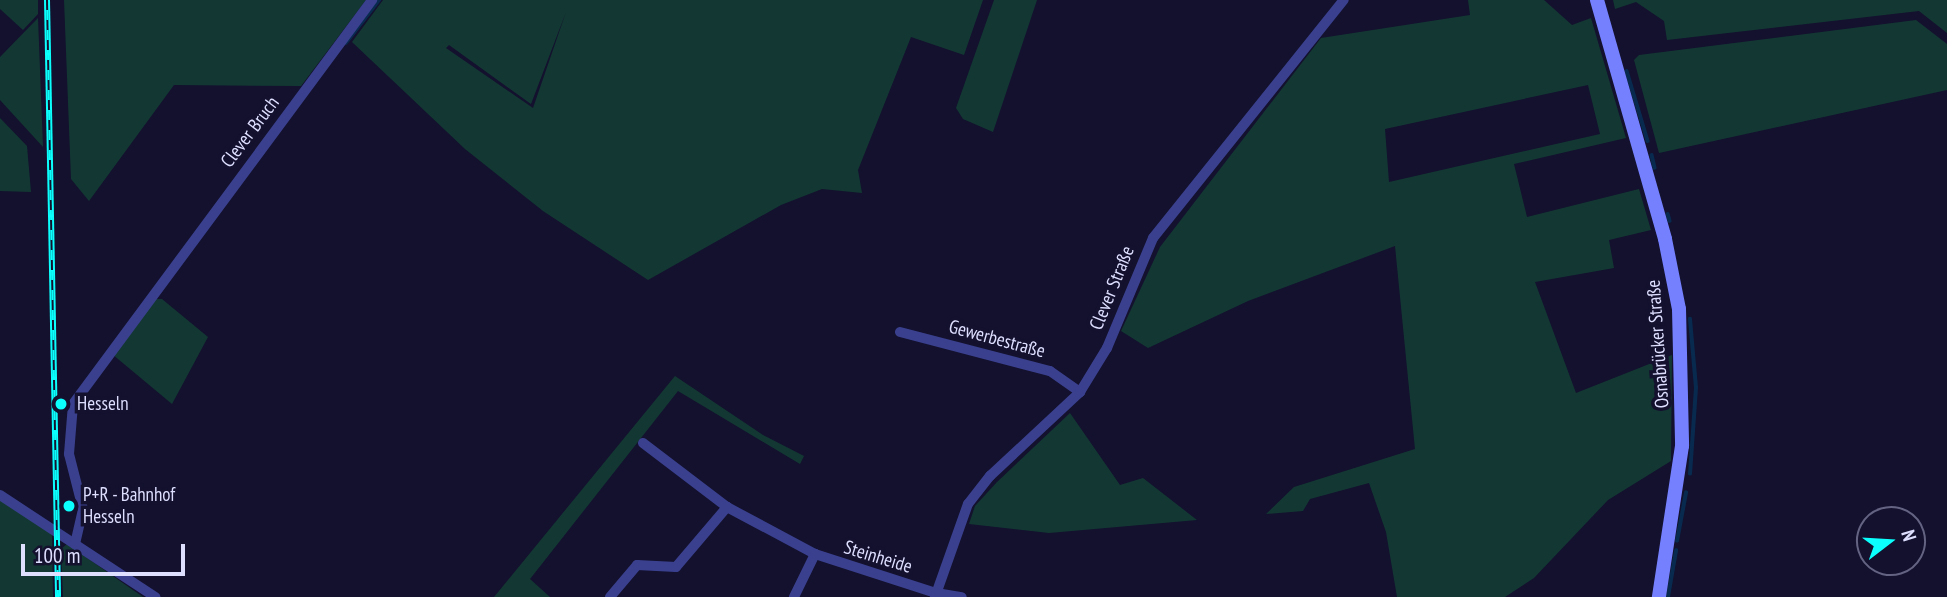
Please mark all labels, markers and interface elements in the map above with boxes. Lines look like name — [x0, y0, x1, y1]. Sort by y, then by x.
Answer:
street label: Clever Bruch — [216, 92, 284, 172]
street label: Clever Straße — [1085, 243, 1139, 333]
street label: Osnabrücker Straße — [1642, 279, 1674, 409]
street label: Gewerbestraße — [946, 315, 1048, 363]
place label: Hesseln — [77, 393, 128, 415]
marker: Hesseln — [51, 394, 71, 414]
place label: P+R - Bahnhof Hesseln — [83, 484, 177, 528]
marker: P+R - Bahnhof Hesseln — [61, 498, 77, 514]
north arrow — [1856, 506, 1926, 576]
text: N — [1896, 527, 1922, 544]
scale bar — [24, 530, 189, 574]
street label: Steinheide — [841, 536, 915, 578]
text: 100 m — [34, 542, 80, 569]

